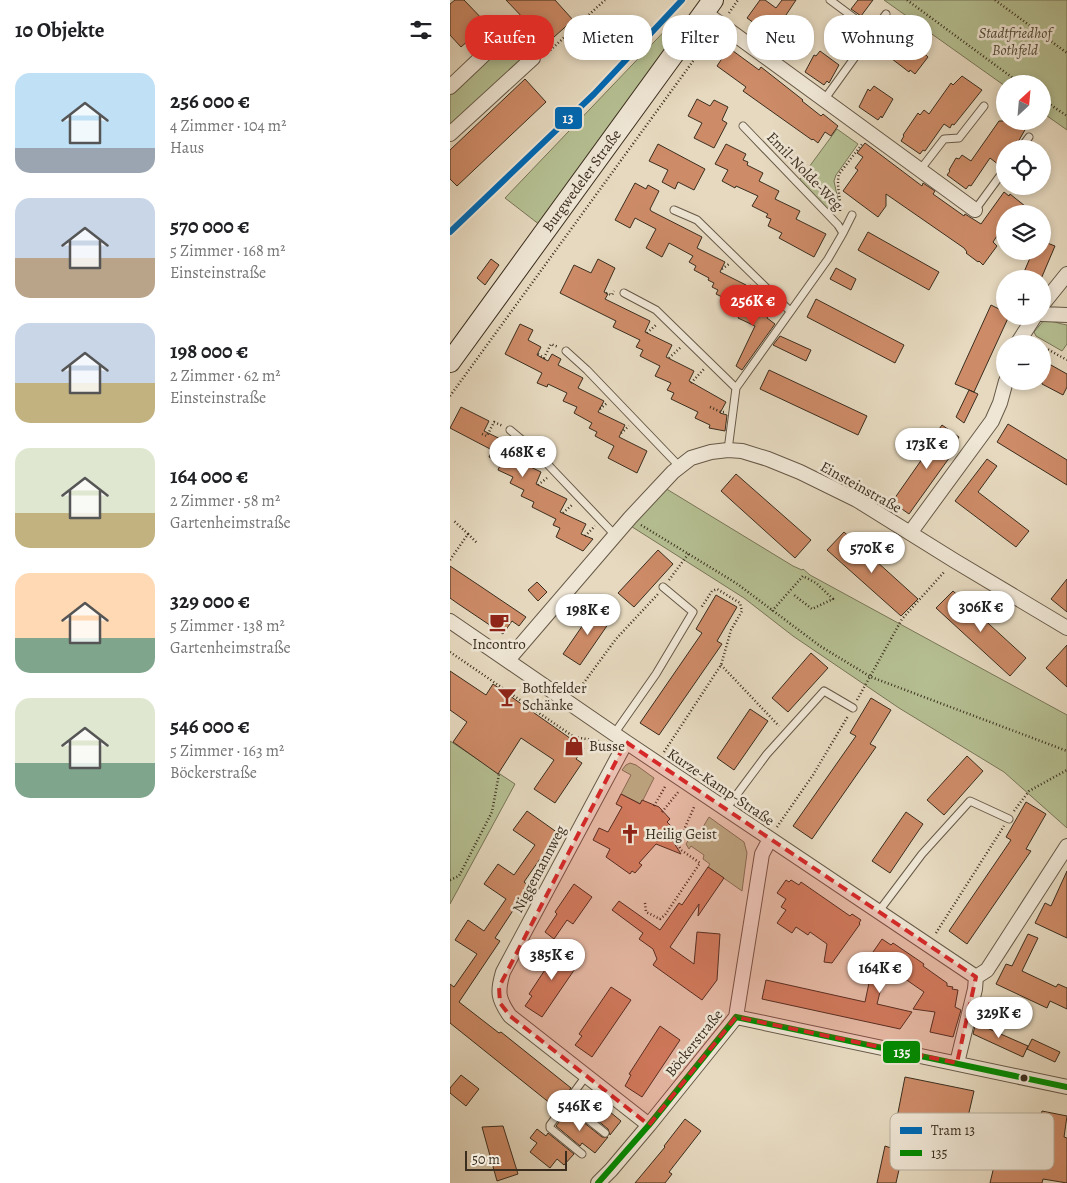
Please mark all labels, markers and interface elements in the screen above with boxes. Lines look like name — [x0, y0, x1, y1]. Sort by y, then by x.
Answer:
chip: Kaufen — [465, 15, 554, 60]
chip: Mieten — [564, 15, 652, 60]
chip: Filter — [662, 15, 737, 60]
chip: Neu — [747, 15, 814, 60]
chip: Wohnung — [824, 15, 932, 60]
text: 10 Objekte — [15, 16, 105, 44]
icon: filters — [407, 16, 435, 44]
park label: Stadtfriedhof Bothfeld — [979, 23, 1054, 60]
north arrow — [996, 75, 1051, 130]
map controls — [996, 75, 1051, 390]
text: 256 000 € — [170, 87, 250, 115]
icon: home — [55, 93, 115, 153]
line badge: 13 — [554, 106, 583, 130]
text: 13 — [562, 109, 574, 128]
text: 4 Zimmer · 104 m² — [170, 115, 286, 137]
street label: Burgwedeler Straße — [538, 125, 626, 236]
street label: Emil-Nolde-Weg — [762, 127, 848, 215]
text: Haus — [170, 137, 204, 159]
button: locate — [996, 140, 1051, 195]
button: layers — [996, 205, 1051, 260]
text: 570 000 € — [170, 212, 250, 240]
icon: home — [55, 218, 115, 278]
text: 5 Zimmer · 168 m² — [170, 240, 285, 262]
text: Einsteinstraße — [170, 262, 266, 284]
button: + — [996, 270, 1051, 325]
pin: 256K € — [712, 284, 794, 327]
text: 256K € — [731, 290, 775, 312]
button: − — [996, 335, 1051, 390]
text: 198 000 € — [170, 337, 248, 365]
icon: home — [55, 343, 115, 403]
text: 2 Zimmer · 62 m² — [170, 365, 281, 387]
text: Einsteinstraße — [170, 387, 266, 409]
pin: 173K € — [886, 428, 968, 470]
text: 173K € — [906, 433, 948, 455]
pin: 468K € — [482, 436, 564, 478]
text: 468K € — [500, 441, 546, 463]
street label: Einsteinstraße — [817, 456, 906, 518]
text: 164 000 € — [170, 462, 248, 490]
icon: home — [55, 468, 115, 528]
text: 2 Zimmer · 58 m² — [170, 490, 280, 512]
text: Gartenheimstraße — [170, 512, 291, 534]
pin: 570K € — [831, 532, 913, 574]
text: 570K € — [850, 537, 894, 559]
text: 329 000 € — [170, 587, 250, 615]
pin: 306K € — [940, 590, 1022, 633]
icon: home — [55, 593, 115, 653]
pin: 198K € — [547, 594, 629, 636]
text: 306K € — [959, 596, 1003, 618]
text: 198K € — [566, 599, 610, 621]
cafe icon: Incontro — [488, 611, 510, 633]
text: 5 Zimmer · 138 m² — [170, 615, 285, 637]
place label: Incontro — [472, 634, 526, 654]
text: Gartenheimstraße — [170, 637, 291, 659]
place label: Bothfelder Schänke — [522, 678, 587, 715]
bar icon: Bothfelder Schänke — [496, 686, 518, 708]
text: 546 000 € — [170, 712, 250, 740]
icon: home — [55, 718, 115, 778]
shop icon: Busse — [563, 735, 585, 757]
place label: Busse — [589, 736, 625, 756]
text: 5 Zimmer · 163 m² — [170, 740, 284, 762]
street label: Kurze-Kamp-Straße — [663, 744, 779, 830]
text: Böckerstraße — [170, 762, 257, 784]
street label: Niggemannweg — [507, 821, 571, 916]
church icon: Heilig Geist — [619, 823, 641, 845]
place label: Heilig Geist — [645, 824, 717, 844]
pin: 385K € — [511, 938, 593, 981]
text: 385K € — [530, 944, 574, 966]
pin: 164K € — [839, 952, 921, 994]
text: 164K € — [858, 957, 902, 979]
pin: 329K € — [958, 996, 1040, 1039]
text: 329K € — [977, 1002, 1021, 1024]
street label: Böckerstraße — [661, 1005, 728, 1081]
line badge: 135 — [882, 1040, 921, 1064]
text: 135 — [893, 1043, 911, 1062]
unlabelled marker — [1019, 1073, 1029, 1083]
pin: 546K € — [539, 1090, 621, 1132]
text: 546K € — [558, 1095, 602, 1117]
legend — [890, 1113, 1054, 1170]
text: Tram 13 — [931, 1121, 975, 1140]
text: 135 — [931, 1144, 948, 1163]
scale bar — [465, 1148, 568, 1171]
text: 50 m — [472, 1150, 500, 1169]

